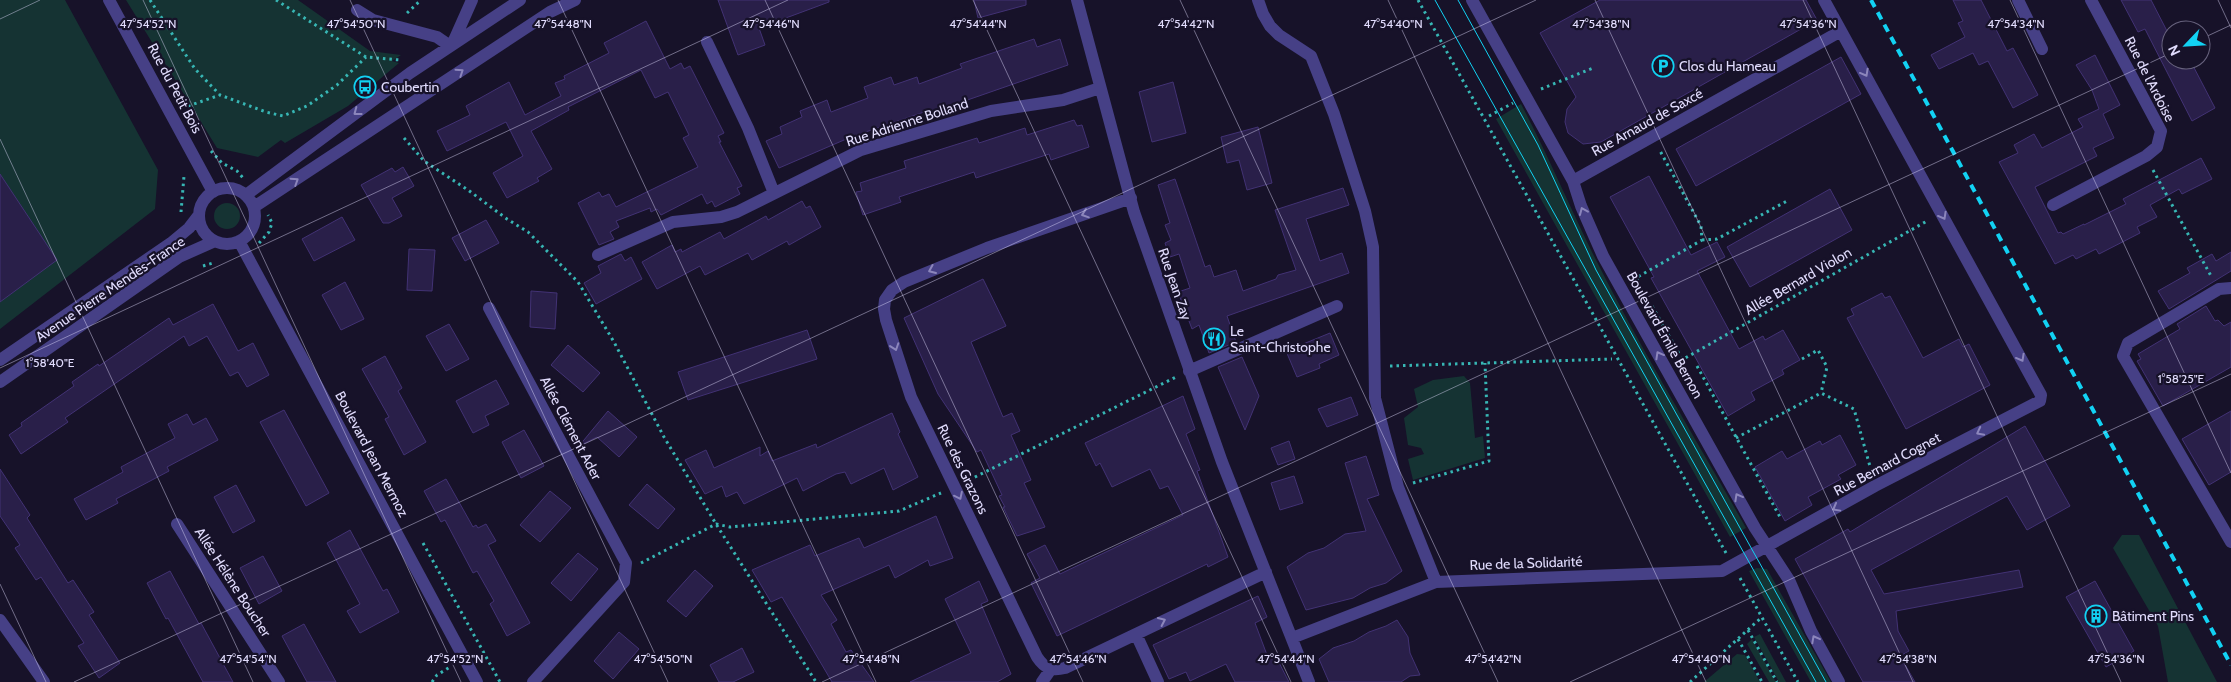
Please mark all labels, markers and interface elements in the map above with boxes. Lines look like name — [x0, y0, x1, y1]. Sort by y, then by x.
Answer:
text: 47°54'52"N — [120, 16, 176, 31]
text: 47°54'50"N — [327, 16, 386, 31]
text: 47°54'48"N — [534, 16, 592, 31]
text: 47°54'46"N — [742, 16, 800, 31]
text: 47°54'44"N — [949, 16, 1007, 31]
text: 47°54'42"N — [1157, 16, 1215, 31]
text: 47°54'40"N — [1363, 16, 1423, 31]
text: 47°54'38"N — [1572, 16, 1630, 31]
text: 47°54'36"N — [1779, 16, 1837, 31]
text: 47°54'34"N — [1987, 16, 2045, 31]
north arrow — [2161, 20, 2211, 70]
street label: Rue de l'Ardoise — [2121, 33, 2179, 125]
street label: Rue du Petit Bois — [144, 40, 206, 136]
text: N — [2164, 42, 2184, 59]
parking icon: Clos du Hameau — [1651, 54, 1675, 78]
place label: Clos du Hameau — [1679, 57, 1776, 75]
one-way arrow — [1858, 68, 1868, 77]
one-way arrow — [455, 69, 464, 78]
bus stop icon: Coubertin — [353, 75, 377, 99]
place label: Coubertin — [381, 78, 440, 96]
street label: Rue Arnaud de Saxcé — [1588, 84, 1706, 160]
street label: Rue Adrienne Bolland — [843, 94, 971, 150]
one-way arrow — [353, 106, 363, 115]
one-way arrow — [289, 178, 299, 187]
one-way arrow — [1579, 207, 1590, 216]
one-way arrow — [1081, 209, 1089, 219]
one-way arrow — [1937, 211, 1947, 220]
street label: Avenue Pierre Mendès-France — [32, 232, 188, 346]
street label: Allée Bernard Violon — [1741, 243, 1855, 319]
street label: Rue Jean Zay — [1154, 246, 1196, 322]
one-way arrow — [928, 264, 937, 275]
street label: Boulevard Émile Bernon — [1623, 268, 1707, 402]
place label: Le Saint-Christophe — [1230, 322, 1331, 356]
restaurant icon: Le Saint-Christophe — [1202, 327, 1226, 351]
one-way arrow — [889, 342, 899, 351]
one-way arrow — [1655, 351, 1665, 360]
one-way arrow — [2015, 353, 2025, 362]
text: 1°58'40"E — [26, 355, 75, 370]
text: 1°58'25"E — [2158, 371, 2205, 386]
street label: Allée Clément Ader — [536, 373, 606, 483]
street label: Boulevard Jean Mermoz — [331, 388, 413, 520]
street label: Rue des Grazons — [933, 421, 993, 517]
one-way arrow — [1977, 426, 1986, 436]
street label: Rue Bernard Cognet — [1831, 428, 1944, 500]
one-way arrow — [953, 491, 963, 500]
one-way arrow — [1734, 493, 1744, 502]
one-way arrow — [1833, 501, 1842, 511]
street label: Allée Hélène Boucher — [191, 524, 275, 641]
street label: Rue de la Solidarité — [1469, 552, 1583, 574]
building icon: Bâtiment Pins — [2084, 604, 2108, 628]
place label: Bâtiment Pins — [2112, 607, 2194, 625]
one-way arrow — [1157, 617, 1166, 628]
one-way arrow — [1812, 635, 1822, 644]
text: 47°54'54"N — [219, 651, 277, 666]
text: 47°54'52"N — [427, 651, 483, 666]
text: 47°54'50"N — [634, 651, 693, 666]
text: 47°54'48"N — [842, 651, 900, 666]
text: 47°54'46"N — [1049, 651, 1107, 666]
text: 47°54'44"N — [1257, 651, 1315, 666]
text: 47°54'42"N — [1464, 651, 1522, 666]
text: 47°54'40"N — [1671, 651, 1731, 666]
text: 47°54'38"N — [1879, 651, 1937, 666]
text: 47°54'36"N — [2087, 651, 2145, 666]

